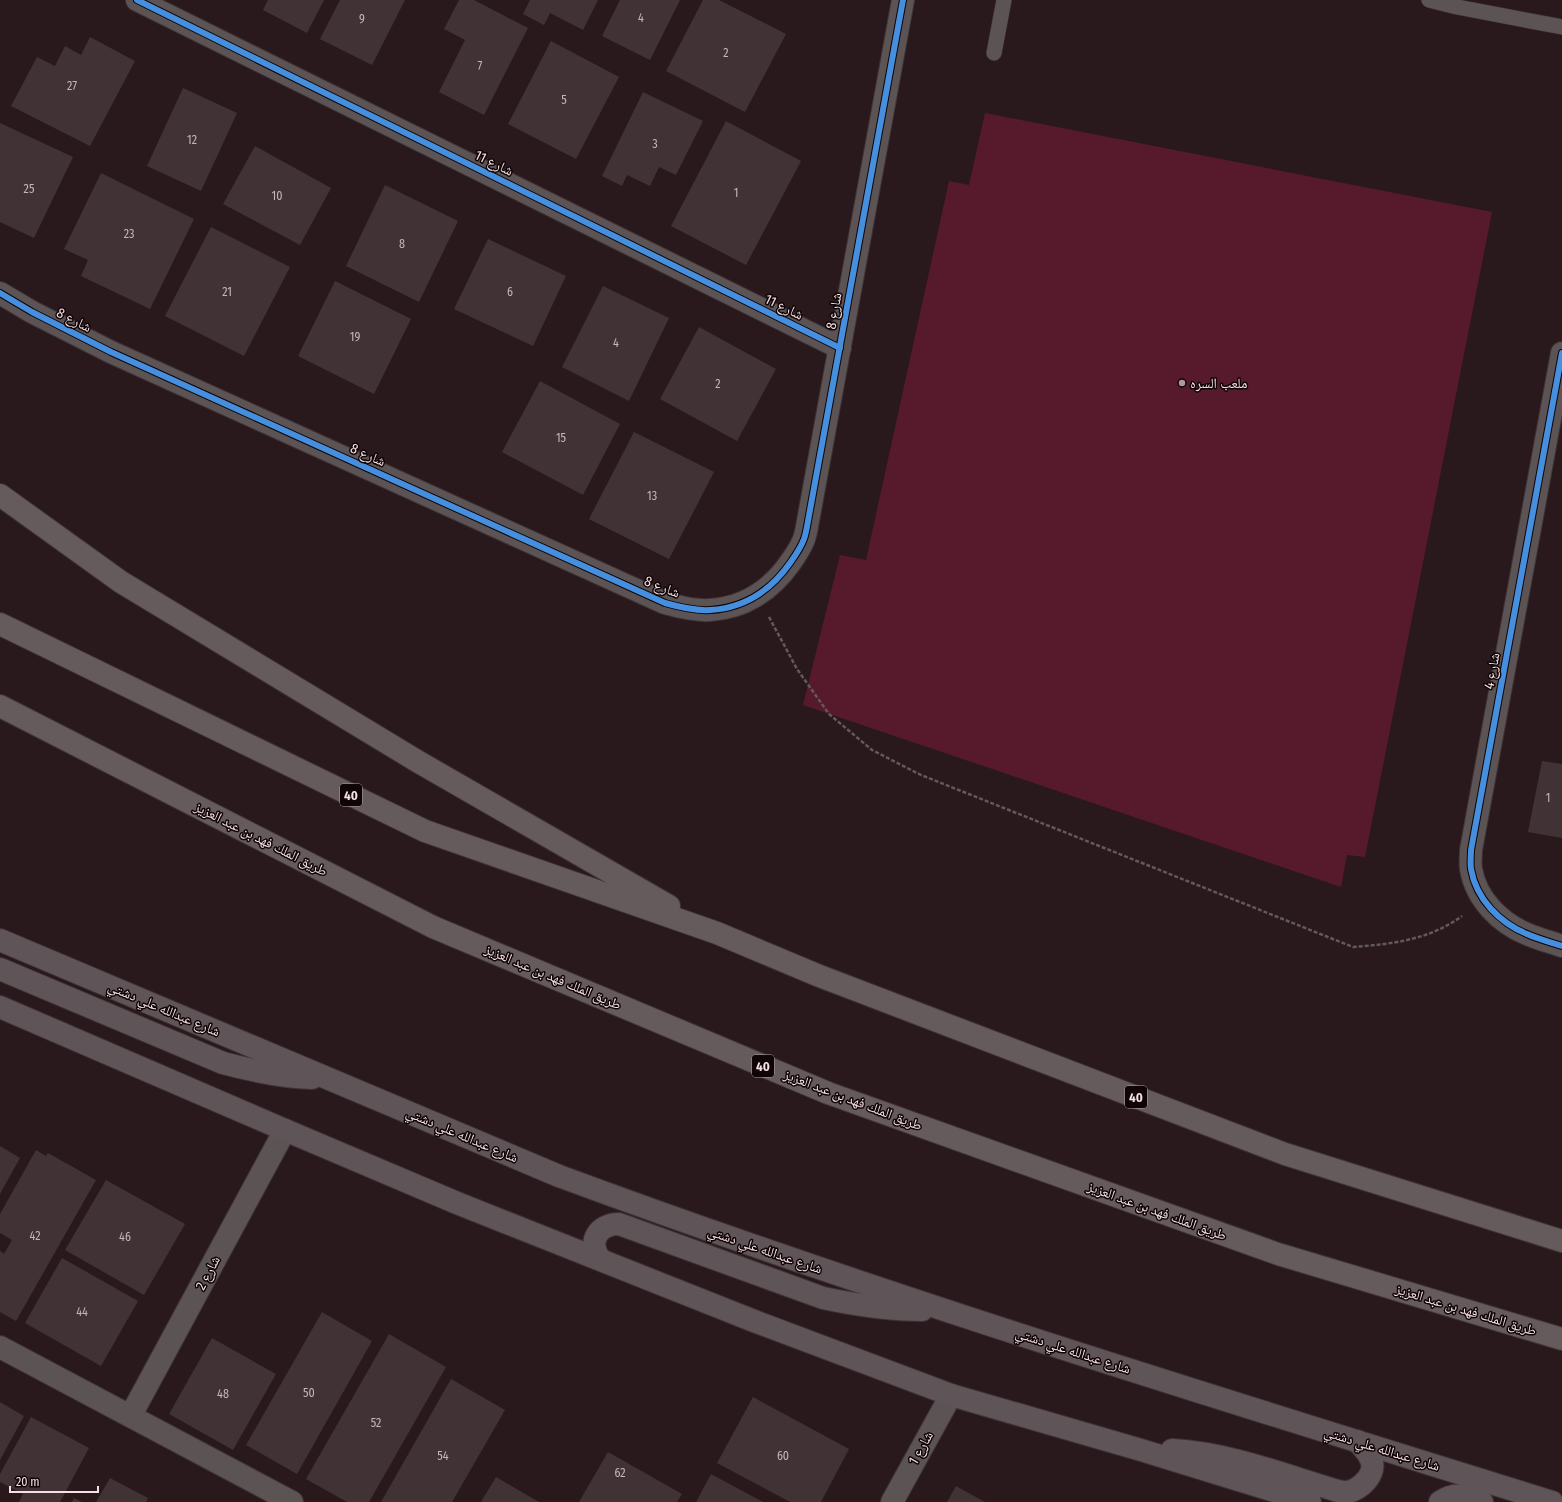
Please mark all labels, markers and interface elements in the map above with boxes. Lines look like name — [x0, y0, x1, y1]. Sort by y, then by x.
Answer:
house number: 4 — [638, 11, 644, 25]
house number: 9 — [359, 12, 365, 26]
house number: 2 — [723, 46, 729, 60]
house number: 7 — [478, 59, 483, 73]
house number: 27 — [67, 79, 77, 93]
house number: 5 — [561, 93, 567, 107]
house number: 12 — [187, 133, 197, 147]
house number: 3 — [652, 137, 658, 151]
street label: شارع 11 — [472, 146, 516, 180]
house number: 25 — [24, 182, 35, 196]
house number: 1 — [734, 186, 738, 200]
house number: 10 — [272, 189, 282, 203]
house number: 23 — [124, 227, 134, 241]
house number: 8 — [399, 237, 405, 251]
house number: 21 — [222, 285, 232, 299]
house number: 6 — [507, 285, 513, 299]
street label: شارع 11 — [762, 290, 806, 324]
street label: شارع 8 — [822, 291, 847, 331]
street label: شارع 8 — [53, 304, 94, 337]
house number: 19 — [350, 330, 360, 344]
house number: 4 — [613, 336, 619, 350]
place label: ملعب السره — [1190, 375, 1247, 392]
house number: 2 — [715, 377, 721, 391]
marker: ملعب السره — [1177, 378, 1187, 388]
house number: 15 — [556, 431, 567, 445]
street label: شارع 8 — [347, 440, 388, 471]
house number: 13 — [647, 489, 657, 503]
street label: شارع 8 — [641, 572, 682, 602]
street label: شارع 4 — [1480, 651, 1505, 691]
road number: 40 — [340, 784, 362, 806]
house number: 1 — [1546, 791, 1550, 805]
street label: طريق الملك فهد بن عبد العزيز — [190, 798, 330, 881]
street label: طريق الملك فهد بن عبد العزيز — [481, 940, 624, 1014]
street label: شارع عبدالله علي دشتي — [104, 978, 223, 1043]
road number: 40 — [752, 1055, 774, 1077]
street label: طريق الملك فهد بن عبد العزيز — [780, 1065, 925, 1135]
road number: 40 — [1125, 1086, 1147, 1108]
street label: شارع عبدالله علي دشتي — [402, 1104, 521, 1169]
street label: طريق الملك فهد بن عبد العزيز — [1084, 1178, 1229, 1245]
street label: شارع عبدالله علي دشتي — [705, 1222, 825, 1280]
house number: 42 — [30, 1229, 40, 1243]
house number: 46 — [119, 1230, 131, 1244]
street label: شارع 2 — [192, 1253, 225, 1293]
street label: طريق الملك فهد بن عبد العزيز — [1392, 1280, 1539, 1341]
house number: 44 — [76, 1305, 88, 1319]
street label: شارع عبدالله علي دشتي — [1012, 1324, 1133, 1380]
house number: 50 — [303, 1386, 315, 1400]
house number: 48 — [217, 1387, 229, 1401]
house number: 52 — [371, 1416, 381, 1430]
street label: شارع عبدالله علي دشتي — [1321, 1423, 1442, 1477]
street label: شارع 1 — [905, 1428, 938, 1468]
house number: 54 — [437, 1449, 449, 1463]
house number: 60 — [777, 1449, 789, 1463]
house number: 62 — [614, 1466, 626, 1480]
scale bar — [10, 1468, 98, 1494]
text: 20 m — [16, 1475, 40, 1489]

